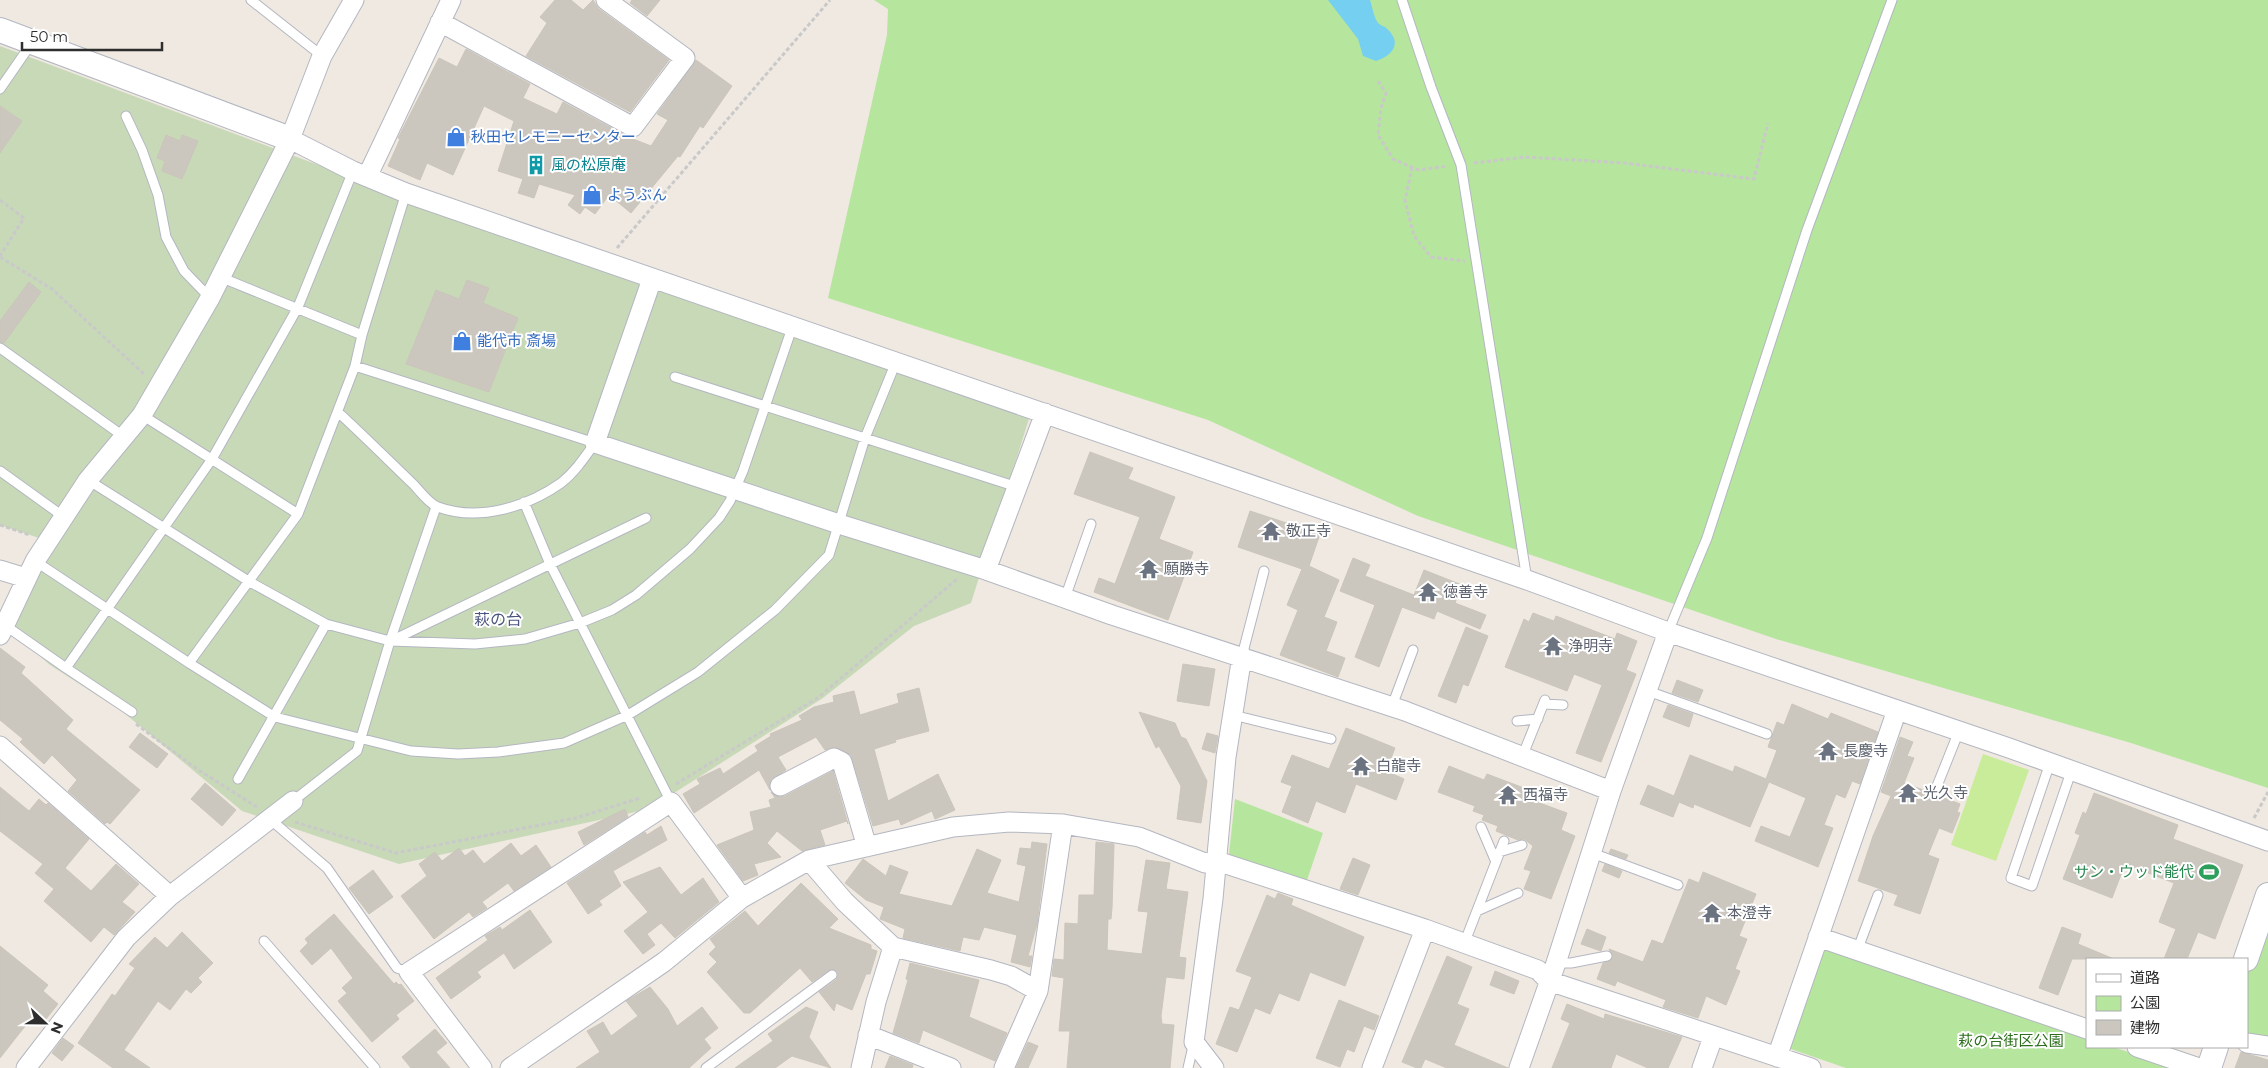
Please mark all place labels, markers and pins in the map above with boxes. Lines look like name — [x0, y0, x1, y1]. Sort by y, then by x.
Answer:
shop icon: 秋田セレモニーセンター — [445, 126, 467, 148]
place label: 秋田セレモニーセンター — [471, 127, 636, 146]
building icon: 風の松原庵 — [525, 154, 547, 176]
place label: 風の松原庵 — [551, 155, 626, 174]
shop icon: ようぶん — [581, 184, 603, 206]
place label: ようぶん — [607, 185, 667, 204]
shop icon: 能代市 斎場 — [451, 330, 473, 352]
place label: 能代市 斎場 — [477, 331, 556, 350]
temple icon: 敬正寺 — [1260, 520, 1282, 542]
place label: 敬正寺 — [1286, 521, 1331, 540]
temple icon: 願勝寺 — [1138, 558, 1160, 580]
place label: 願勝寺 — [1164, 559, 1209, 578]
temple icon: 徳善寺 — [1417, 581, 1439, 603]
place label: 徳善寺 — [1443, 582, 1488, 601]
temple icon: 浄明寺 — [1542, 635, 1564, 657]
place label: 浄明寺 — [1568, 636, 1613, 655]
temple icon: 長慶寺 — [1817, 740, 1839, 762]
place label: 長慶寺 — [1843, 741, 1888, 760]
temple icon: 白龍寺 — [1350, 755, 1372, 777]
place label: 白龍寺 — [1376, 756, 1421, 775]
temple icon: 光久寺 — [1897, 782, 1919, 804]
place label: 光久寺 — [1923, 783, 1968, 802]
temple icon: 西福寺 — [1497, 784, 1519, 806]
place label: 西福寺 — [1523, 785, 1568, 804]
sports icon: サン・ウッド能代 — [2198, 861, 2220, 883]
place label: サン・ウッド能代 — [2074, 862, 2194, 881]
temple icon: 本澄寺 — [1701, 902, 1723, 924]
place label: 本澄寺 — [1727, 903, 1772, 922]

